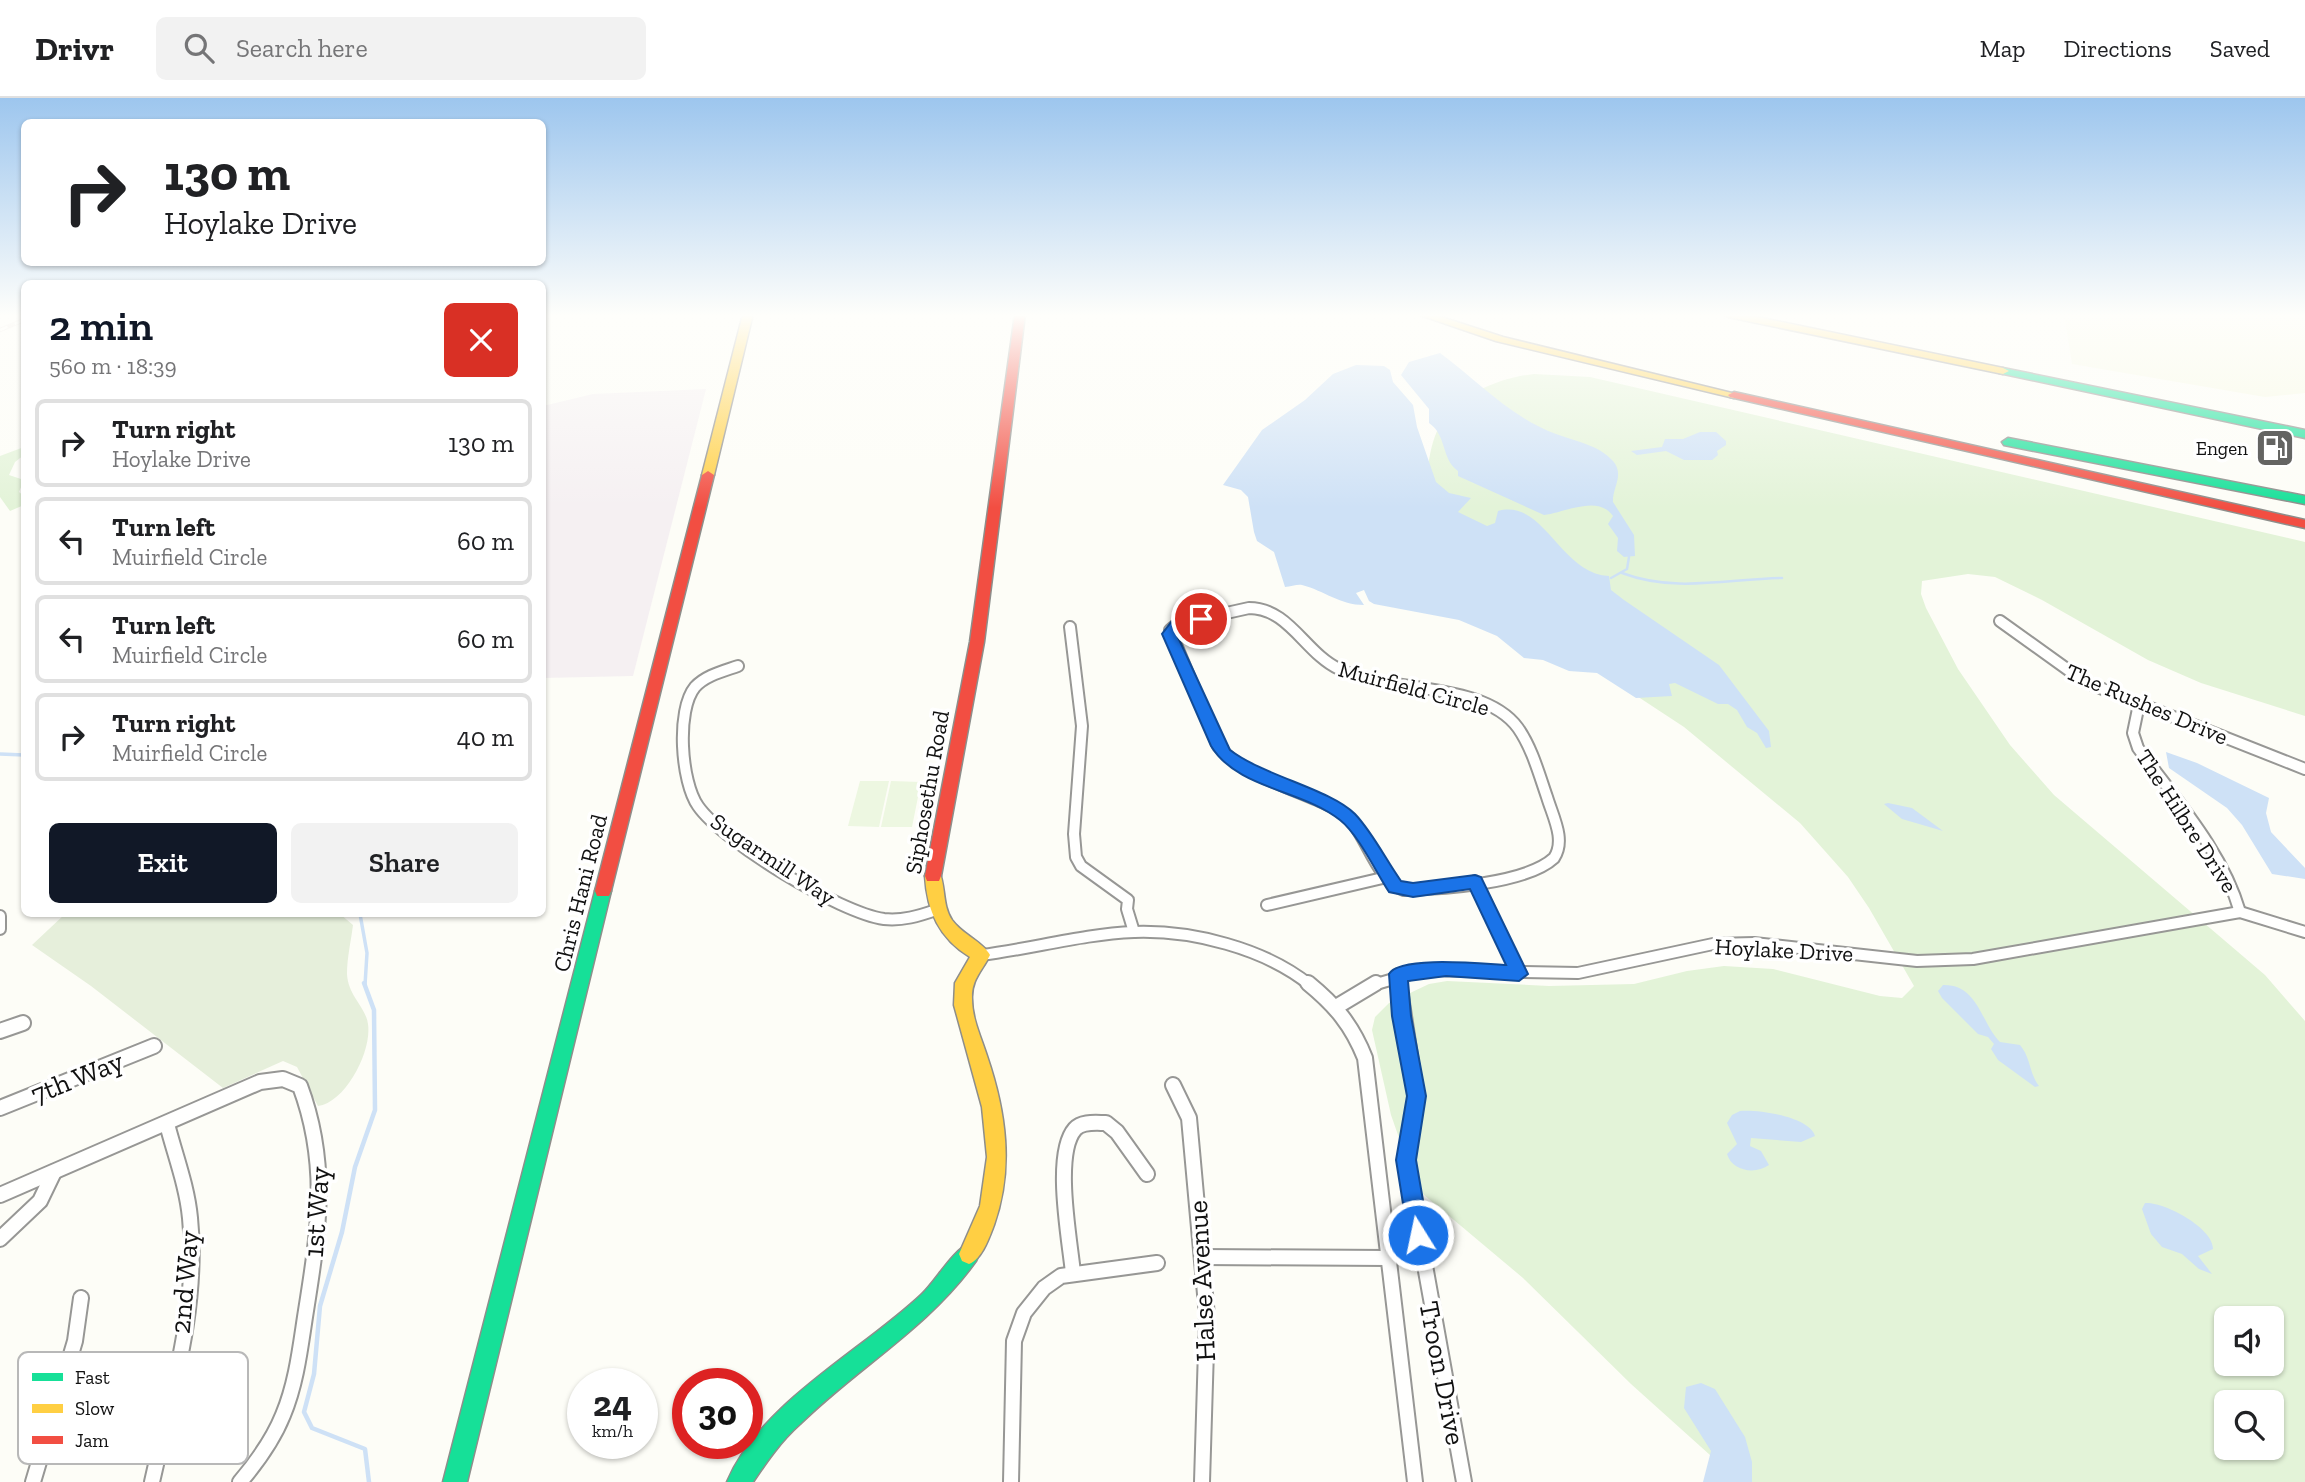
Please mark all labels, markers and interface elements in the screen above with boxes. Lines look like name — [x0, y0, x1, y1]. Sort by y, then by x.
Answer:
search box — [156, 17, 646, 80]
text: Drivr — [35, 29, 114, 68]
icon: search — [180, 29, 218, 67]
text: Search here — [236, 32, 368, 64]
text: Map — [1980, 34, 2026, 63]
text: Directions — [2064, 34, 2172, 63]
text: Saved — [2210, 34, 2270, 63]
text: 130 m — [164, 144, 290, 203]
icon: right — [49, 147, 140, 238]
text: Hoylake Drive — [164, 204, 357, 242]
text: 2 min — [49, 300, 153, 351]
button: close — [444, 303, 518, 377]
text: 560 m · 18:39 — [49, 352, 177, 380]
text: Turn right — [112, 413, 235, 445]
icon: right — [53, 424, 91, 462]
text: 130 m — [448, 427, 514, 459]
fuel station icon: Engen — [2254, 427, 2296, 469]
place label: Engen — [2196, 437, 2248, 460]
text: Hoylake Drive — [112, 445, 251, 473]
text: Turn left — [112, 511, 215, 543]
icon: left — [53, 522, 91, 560]
text: 60 m — [457, 525, 514, 557]
text: Muirfield Circle — [112, 543, 267, 571]
pin — [1171, 589, 1231, 649]
icon: arrive — [1182, 600, 1220, 638]
text: Turn left — [112, 609, 215, 641]
icon: left — [53, 620, 91, 658]
text: 60 m — [457, 623, 514, 655]
text: Muirfield Circle — [112, 641, 267, 669]
street label: Muirfield Circle — [1335, 654, 1493, 722]
street label: The Rushes Drive — [2062, 657, 2232, 751]
text: Turn right — [112, 707, 235, 739]
street label: Siphosethu Road — [899, 708, 955, 876]
icon: right — [53, 718, 91, 756]
text: 40 m — [457, 721, 514, 753]
text: Muirfield Circle — [112, 739, 267, 767]
street label: The Hilbre Drive — [2130, 744, 2244, 898]
street label: Sugarmill Way — [705, 807, 841, 911]
street label: Chris Hani Road — [547, 811, 613, 975]
button: Exit — [49, 823, 277, 903]
button: Share — [291, 823, 518, 903]
street label: Hoylake Drive — [1714, 932, 1854, 968]
street label: 7th Way — [26, 1044, 129, 1111]
street label: 1st Way — [297, 1165, 336, 1259]
position arrow — [1381, 1198, 1455, 1272]
street label: Halse Avenue — [1181, 1199, 1222, 1362]
street label: 2nd Way — [164, 1228, 206, 1335]
street label: Troon Drive — [1412, 1298, 1473, 1448]
map controls — [2214, 1306, 2284, 1460]
button: sound — [2214, 1306, 2284, 1376]
legend — [18, 1352, 248, 1464]
text: Fast — [75, 1366, 110, 1389]
speed limit sign: 30 — [672, 1368, 763, 1459]
text: 24 — [593, 1383, 632, 1425]
button: search — [2214, 1390, 2284, 1460]
text: Slow — [75, 1397, 115, 1420]
text: km/h — [592, 1420, 633, 1442]
text: Jam — [75, 1429, 109, 1452]

